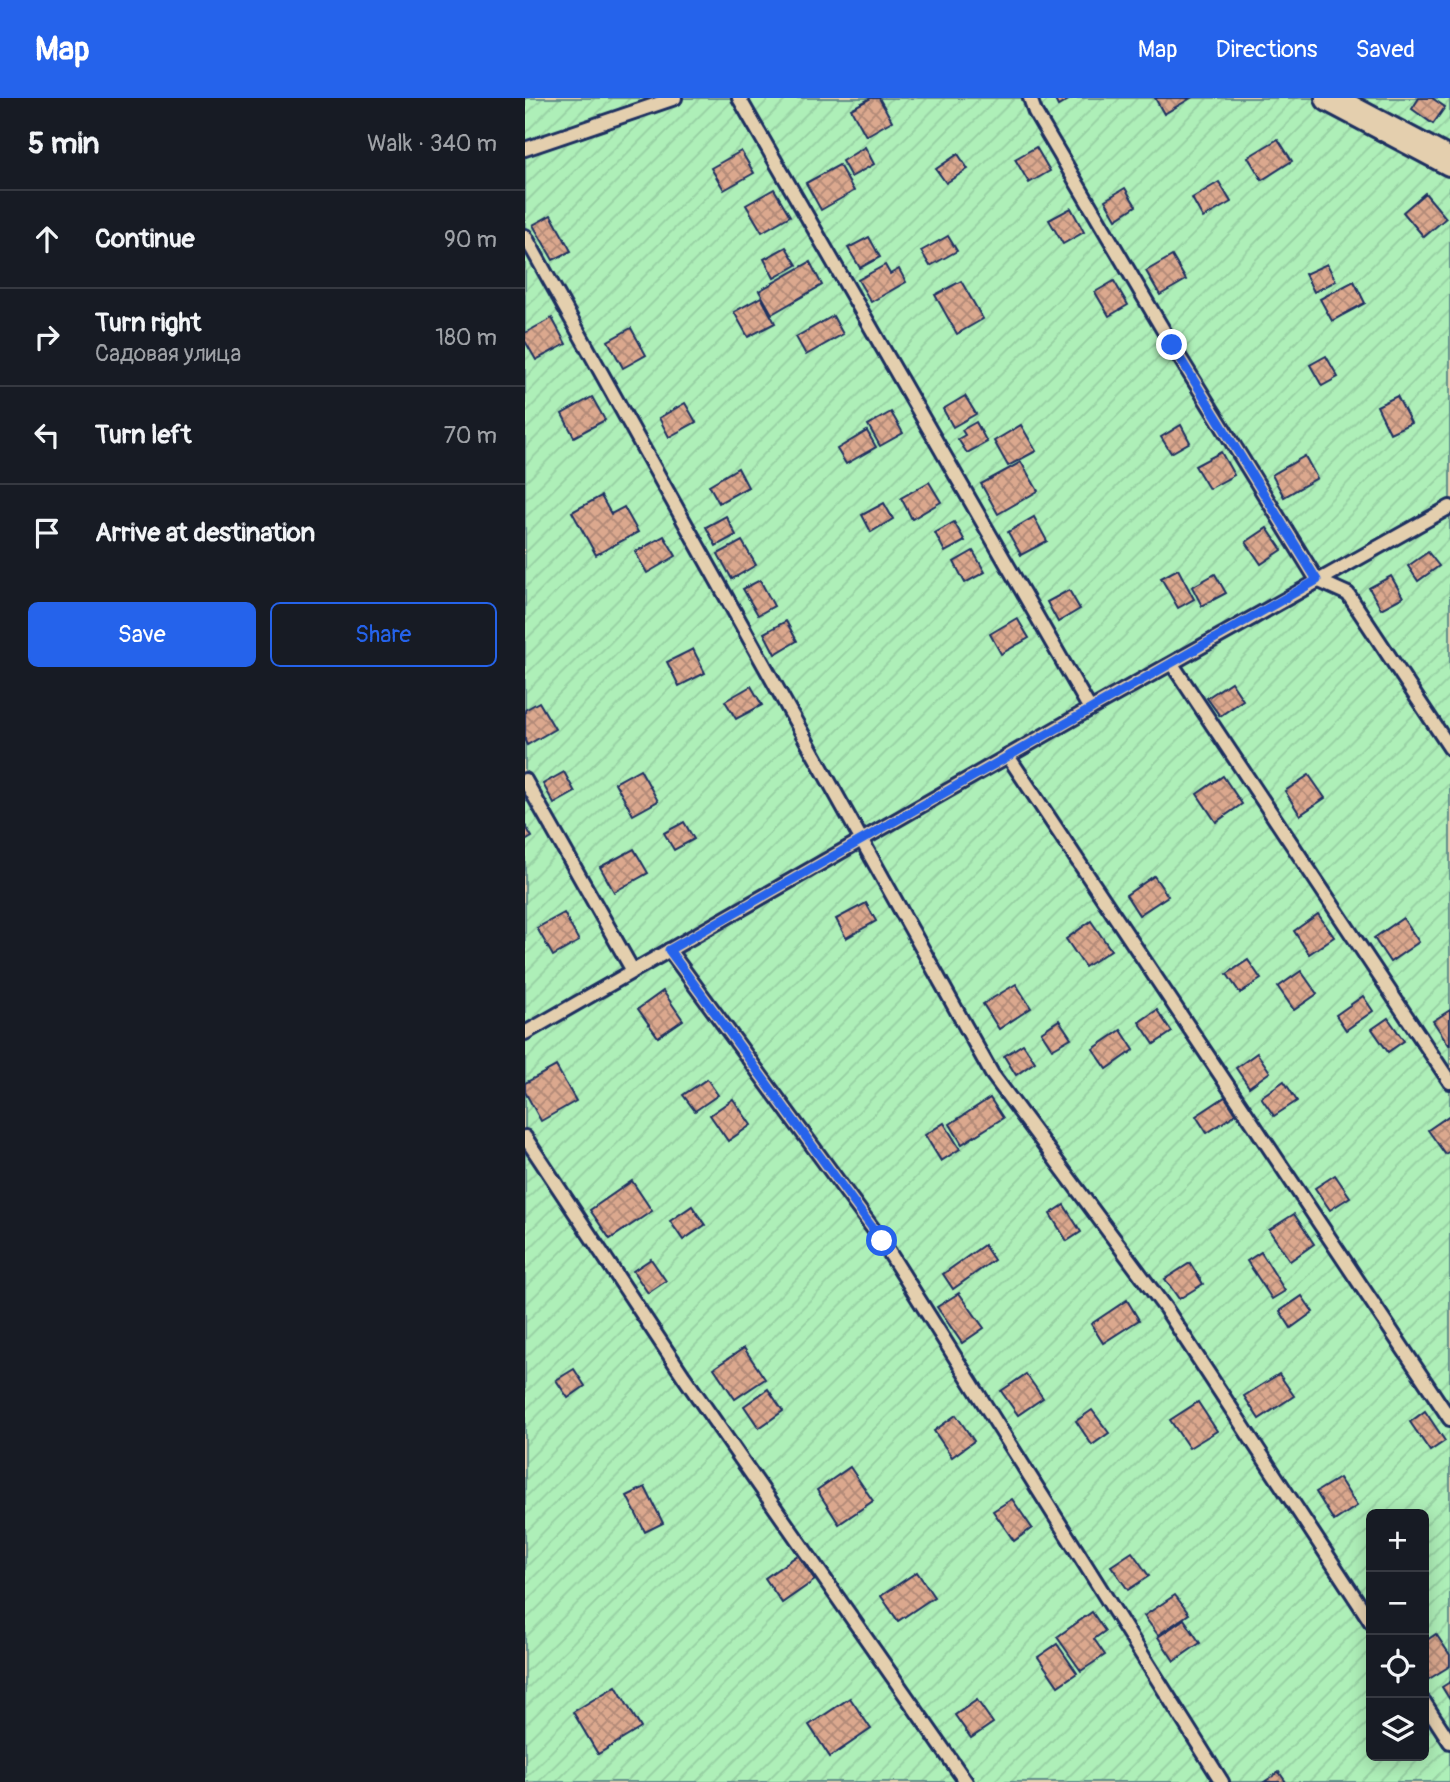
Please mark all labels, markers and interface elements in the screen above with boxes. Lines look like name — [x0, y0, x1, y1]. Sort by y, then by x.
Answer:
text: Map — [35, 29, 90, 70]
text: Map — [1138, 35, 1178, 64]
text: Directions — [1216, 35, 1317, 64]
text: Saved — [1355, 35, 1415, 64]
text: 5 min — [28, 125, 99, 162]
text: Walk · 340 m — [367, 129, 497, 158]
icon: ahead — [28, 220, 66, 258]
text: Continue — [95, 223, 195, 255]
text: 90 m — [444, 225, 497, 254]
text: Turn right — [95, 307, 201, 339]
icon: right — [28, 318, 66, 356]
text: 180 m — [435, 323, 497, 352]
route end — [1156, 329, 1187, 360]
text: Садовая улица — [95, 339, 241, 368]
icon: left — [28, 416, 66, 454]
text: Turn left — [95, 419, 191, 451]
text: 70 m — [444, 421, 497, 450]
icon: arrive — [28, 514, 66, 552]
text: Arrive at destination — [95, 517, 315, 549]
button: Save — [28, 602, 256, 667]
button: Share — [270, 602, 497, 667]
route start — [866, 1225, 897, 1256]
map controls — [1366, 1509, 1429, 1761]
button: + — [1366, 1509, 1429, 1572]
button: − — [1366, 1572, 1429, 1635]
button: locate — [1366, 1635, 1429, 1698]
button: layers — [1366, 1698, 1429, 1761]

